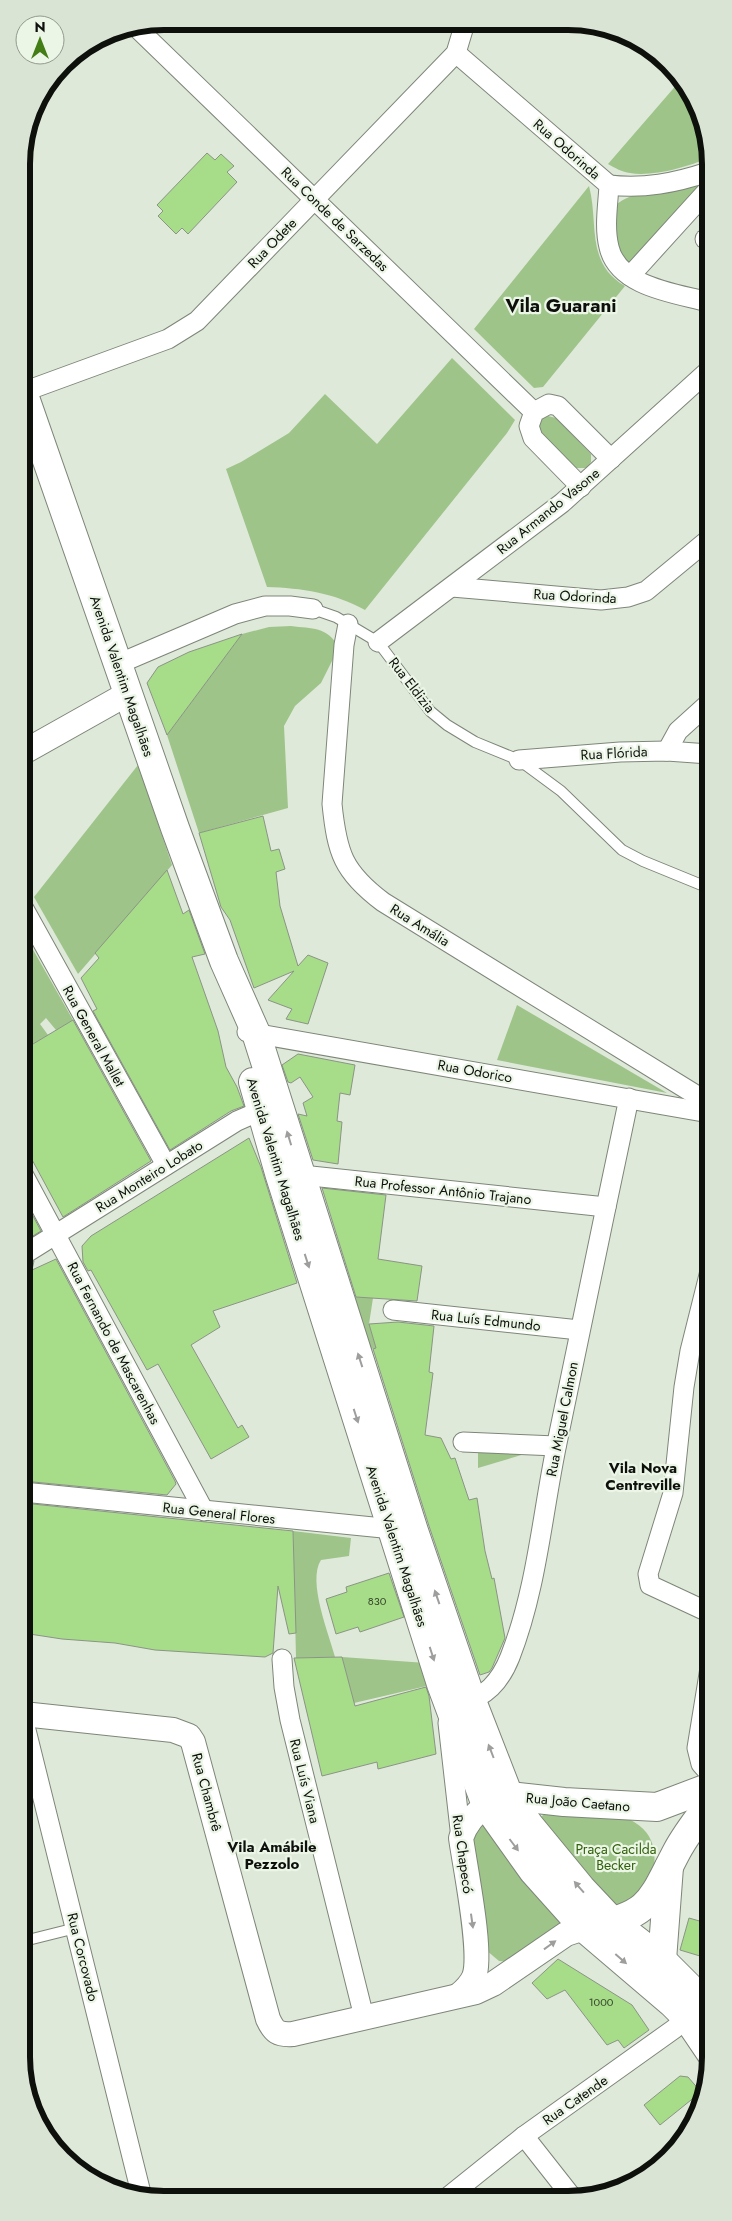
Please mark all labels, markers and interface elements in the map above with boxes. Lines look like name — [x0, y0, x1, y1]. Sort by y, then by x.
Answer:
north arrow — [15, 15, 65, 65]
text: N — [34, 17, 46, 37]
street label: Rua Odorinda — [529, 114, 605, 184]
street label: Rua Conde de Sarzedas — [277, 162, 394, 276]
street label: Rua Odete — [243, 213, 301, 273]
district label: Vila Guarani — [504, 292, 617, 319]
street label: Rua Armando Vasone — [492, 463, 604, 559]
street label: Rua Odorinda — [533, 584, 617, 608]
street label: Avenida Valentim Magalhães — [85, 593, 159, 760]
street label: Rua Eldizia — [384, 653, 440, 717]
street label: Rua Flórida — [580, 741, 648, 765]
street label: Rua Amália — [386, 899, 454, 951]
street label: Rua General Mallet — [58, 982, 130, 1091]
street label: Rua Odorico — [436, 1055, 514, 1087]
street label: Avenida Valentim Magalhães — [242, 1075, 310, 1243]
one-way arrow — [285, 1131, 292, 1146]
street label: Rua Monteiro Lobato — [92, 1135, 207, 1217]
street label: Rua Professor Antônio Trajano — [354, 1171, 533, 1209]
one-way arrow — [304, 1254, 311, 1269]
street label: Rua Fernando de Mascarenhas — [63, 1258, 166, 1428]
street label: Rua Luís Edmundo — [430, 1304, 542, 1336]
one-way arrow — [355, 1352, 363, 1367]
street label: Rua Miguel Calmon — [541, 1360, 583, 1478]
one-way arrow — [352, 1409, 360, 1424]
district label: Vila Nova Centreville — [605, 1457, 681, 1496]
street label: Avenida Valentim Magalhães — [361, 1463, 433, 1630]
street label: Rua General Flores — [162, 1497, 277, 1529]
one-way arrow — [433, 1590, 440, 1605]
house number: 830 — [368, 1593, 387, 1609]
one-way arrow — [428, 1647, 436, 1662]
street label: Rua Luís Viana — [285, 1737, 325, 1825]
one-way arrow — [487, 1743, 495, 1758]
street label: Rua Chambrê — [187, 1751, 227, 1833]
street label: Rua João Caetano — [525, 1787, 631, 1817]
street label: Rua Chapecó — [448, 1813, 478, 1895]
district label: Vila Amábile Pezzolo — [226, 1836, 317, 1875]
one-way arrow — [508, 1838, 519, 1851]
park label: Praça Cacilda Becker — [575, 1839, 657, 1875]
one-way arrow — [574, 1880, 585, 1893]
street label: Rua Corcovado — [62, 1911, 104, 2004]
one-way arrow — [468, 1914, 476, 1930]
one-way arrow — [544, 1940, 557, 1950]
one-way arrow — [615, 1953, 627, 1965]
house number: 1000 — [589, 1994, 614, 2010]
street label: Rua Catende — [538, 2070, 612, 2130]

